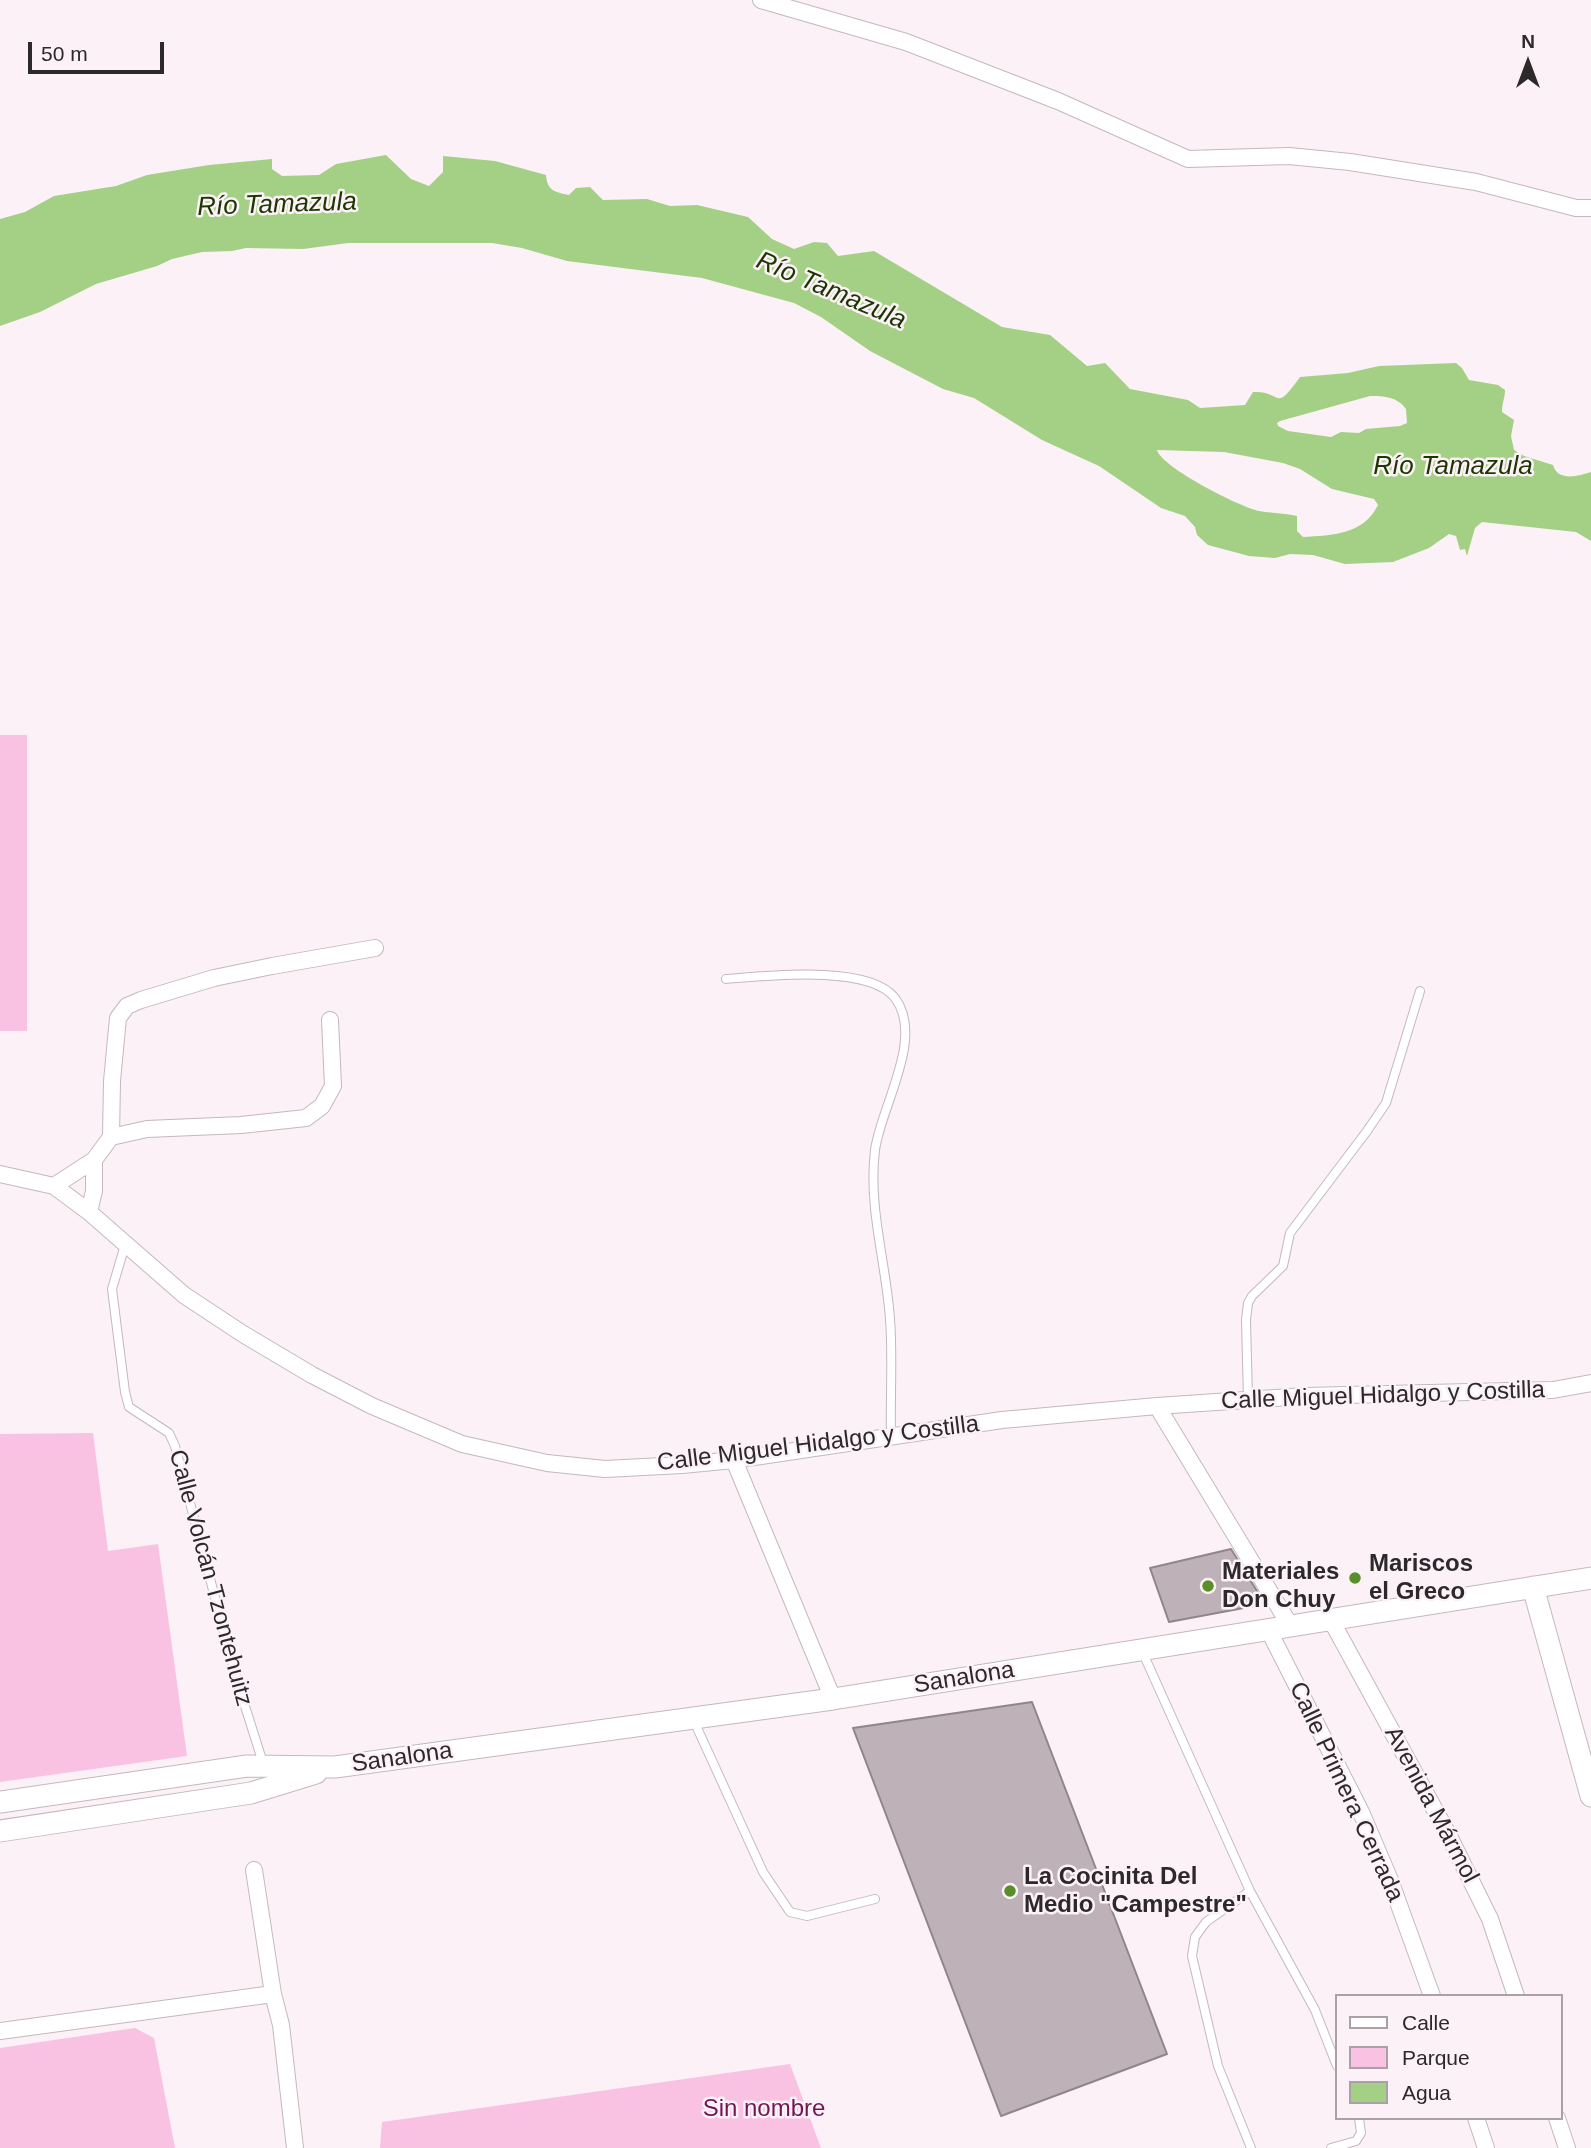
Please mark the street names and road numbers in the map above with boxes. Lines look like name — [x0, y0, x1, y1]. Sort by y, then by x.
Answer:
street label: Calle Miguel Hidalgo y Costilla — [1221, 1376, 1545, 1416]
street label: Calle Miguel Hidalgo y Costilla — [655, 1410, 981, 1478]
street label: Calle Volcán Tzontehuitz — [162, 1447, 258, 1709]
street label: Sanalona — [912, 1656, 1016, 1700]
street label: Calle Primera Cerrada — [1282, 1678, 1410, 1906]
street label: Avenida Mármol — [1378, 1722, 1484, 1888]
street label: Sanalona — [350, 1737, 454, 1779]

